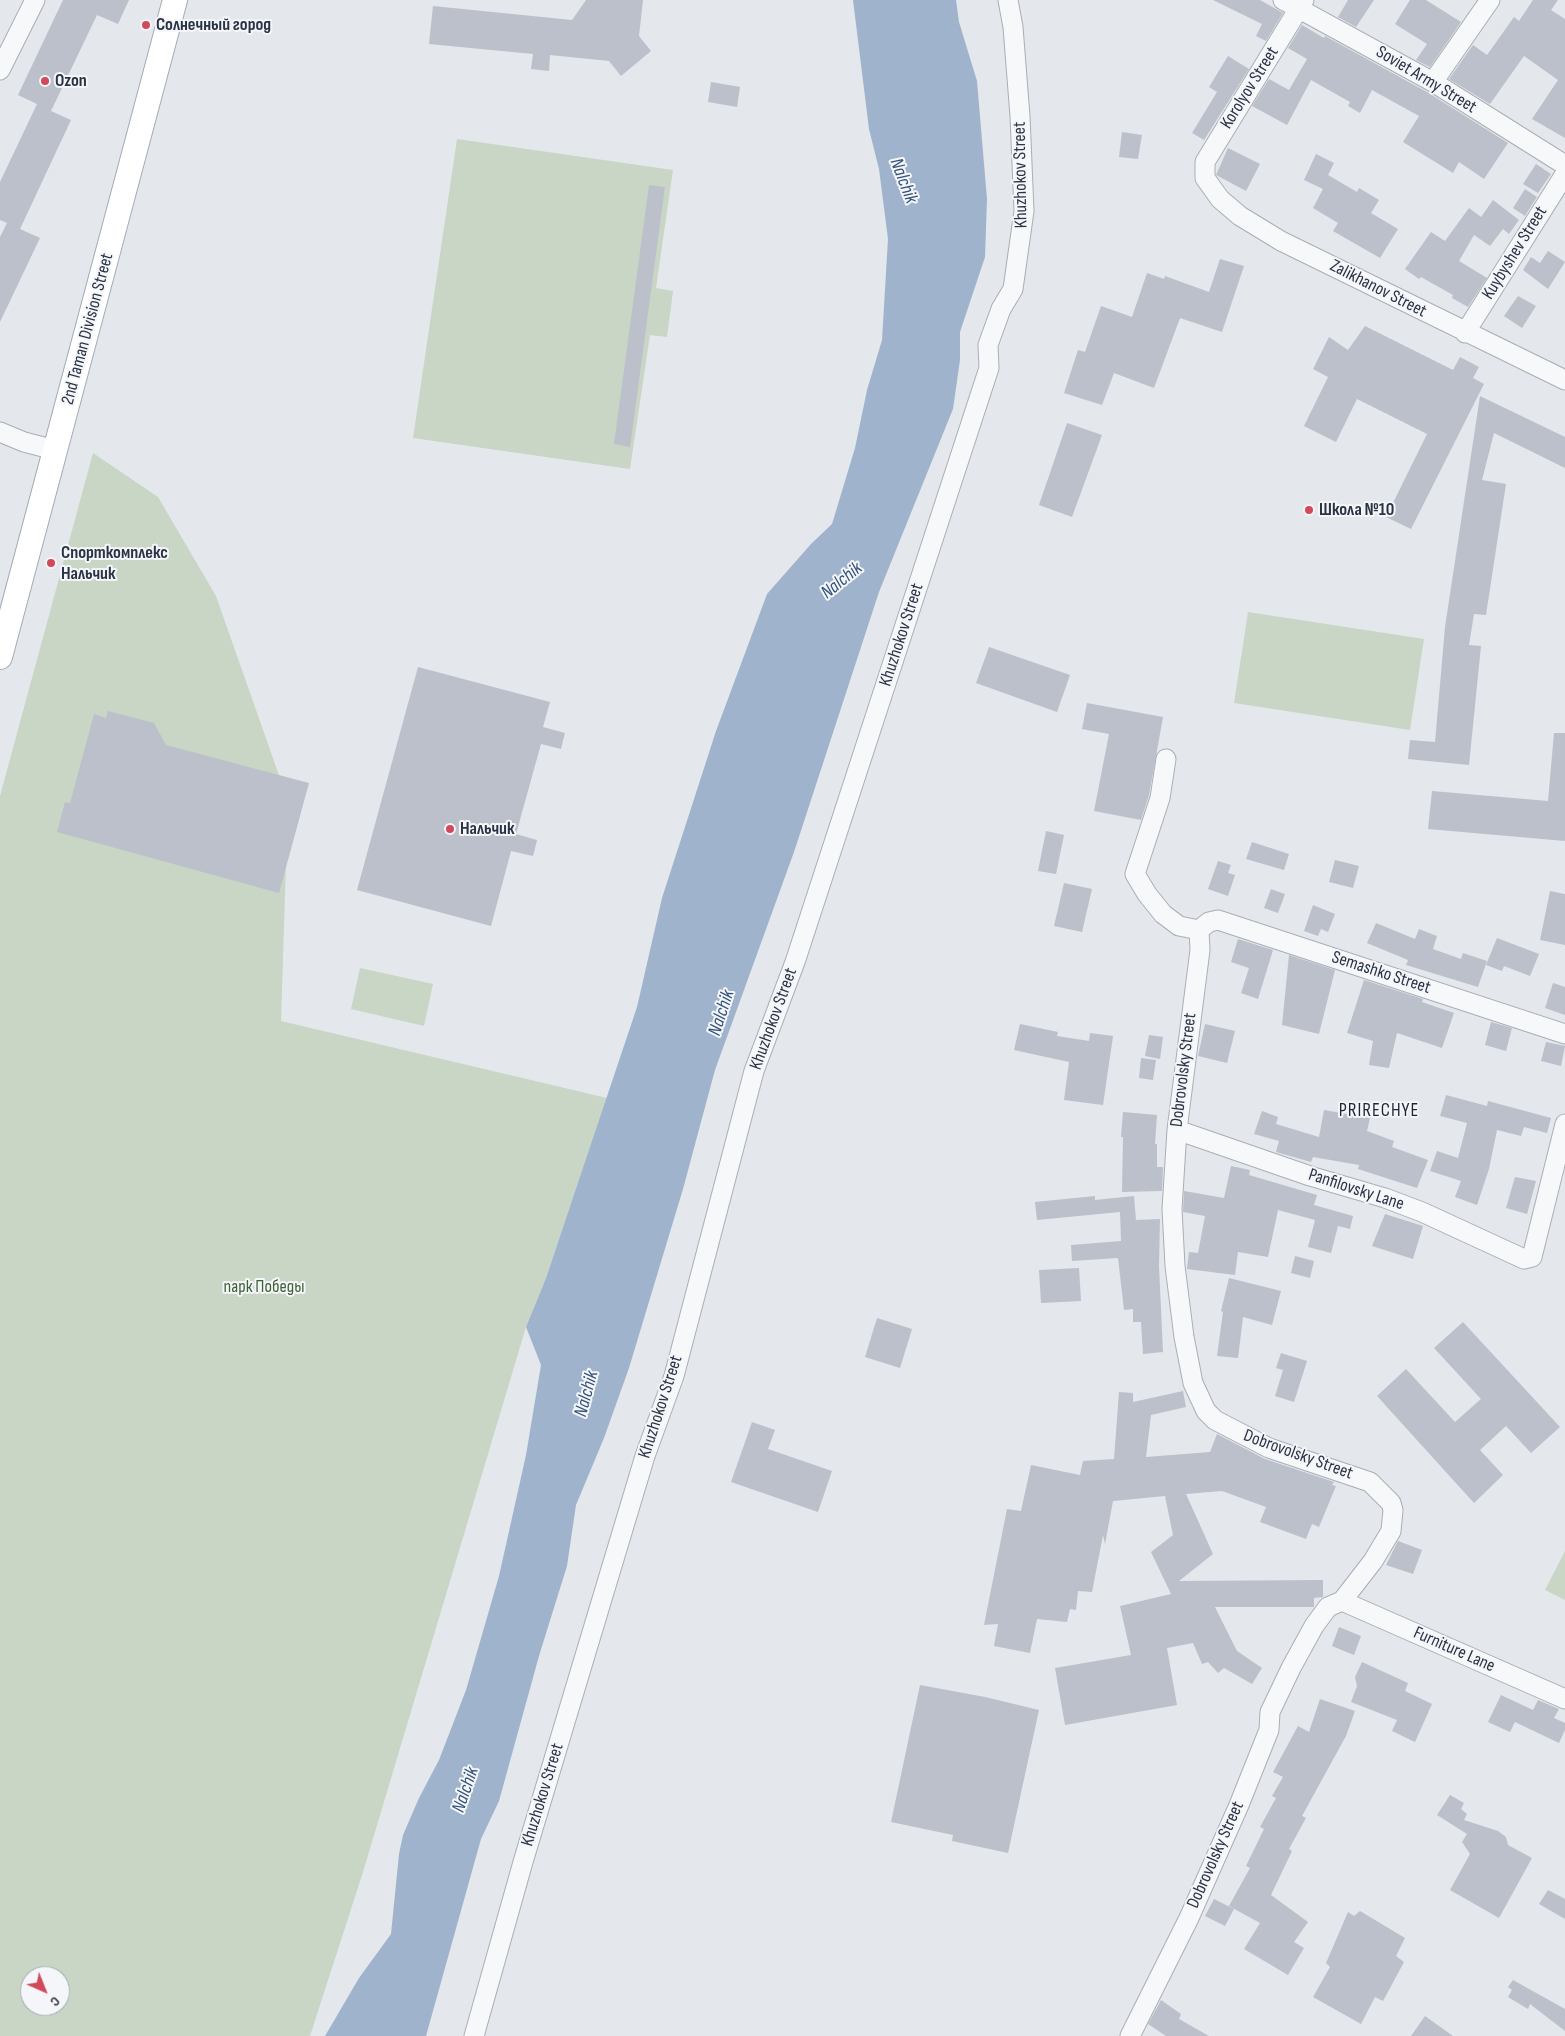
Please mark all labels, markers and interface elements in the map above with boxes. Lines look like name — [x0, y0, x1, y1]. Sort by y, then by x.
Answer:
place label: Солнечный город — [156, 14, 271, 36]
marker: Солнечный город — [140, 19, 152, 31]
street label: Soviet Army Street — [1372, 42, 1480, 118]
street label: Korolyov Street — [1216, 43, 1284, 133]
place label: Ozon — [55, 70, 87, 92]
marker: Ozon — [39, 75, 51, 87]
street label: Khuzhokov Street — [1009, 121, 1033, 229]
water label: Nalchik — [884, 155, 922, 207]
street label: Kuybyshev Street — [1478, 202, 1552, 304]
street label: 2nd Taman Division Street — [57, 251, 119, 407]
street label: Zalikhanov Street — [1326, 255, 1430, 323]
place label: Школа №10 — [1319, 499, 1394, 521]
marker: Школа №10 — [1303, 504, 1315, 516]
place label: Спорткомплекс Нальчик — [61, 542, 168, 584]
marker: Спорткомплекс Нальчик — [45, 557, 57, 569]
water label: Nalchik — [817, 557, 867, 605]
street label: Khuzhokov Street — [875, 581, 929, 689]
place label: Нальчик — [460, 818, 514, 840]
marker: Нальчик — [444, 823, 456, 835]
street label: Semashko Street — [1329, 947, 1433, 999]
street label: Khuzhokov Street — [746, 965, 802, 1073]
water label: Nalchik — [704, 987, 740, 1039]
street label: Dobrovolsky Street — [1166, 1012, 1202, 1128]
district label: PRIRECHYE — [1338, 1100, 1420, 1122]
street label: Panfilovsky Lane — [1305, 1164, 1407, 1216]
park label: парк Победы — [224, 1276, 304, 1298]
street label: Khuzhokov Street — [634, 1353, 688, 1461]
water label: Nalchik — [570, 1369, 604, 1419]
street label: Dobrovolsky Street — [1240, 1425, 1356, 1485]
street label: Furniture Lane — [1410, 1622, 1498, 1678]
street label: Khuzhokov Street — [517, 1741, 569, 1849]
water label: Nalchik — [448, 1764, 484, 1816]
street label: Dobrovolsky Street — [1183, 1798, 1249, 1912]
north arrow — [20, 1966, 70, 2016]
text: С — [47, 1993, 64, 2010]

